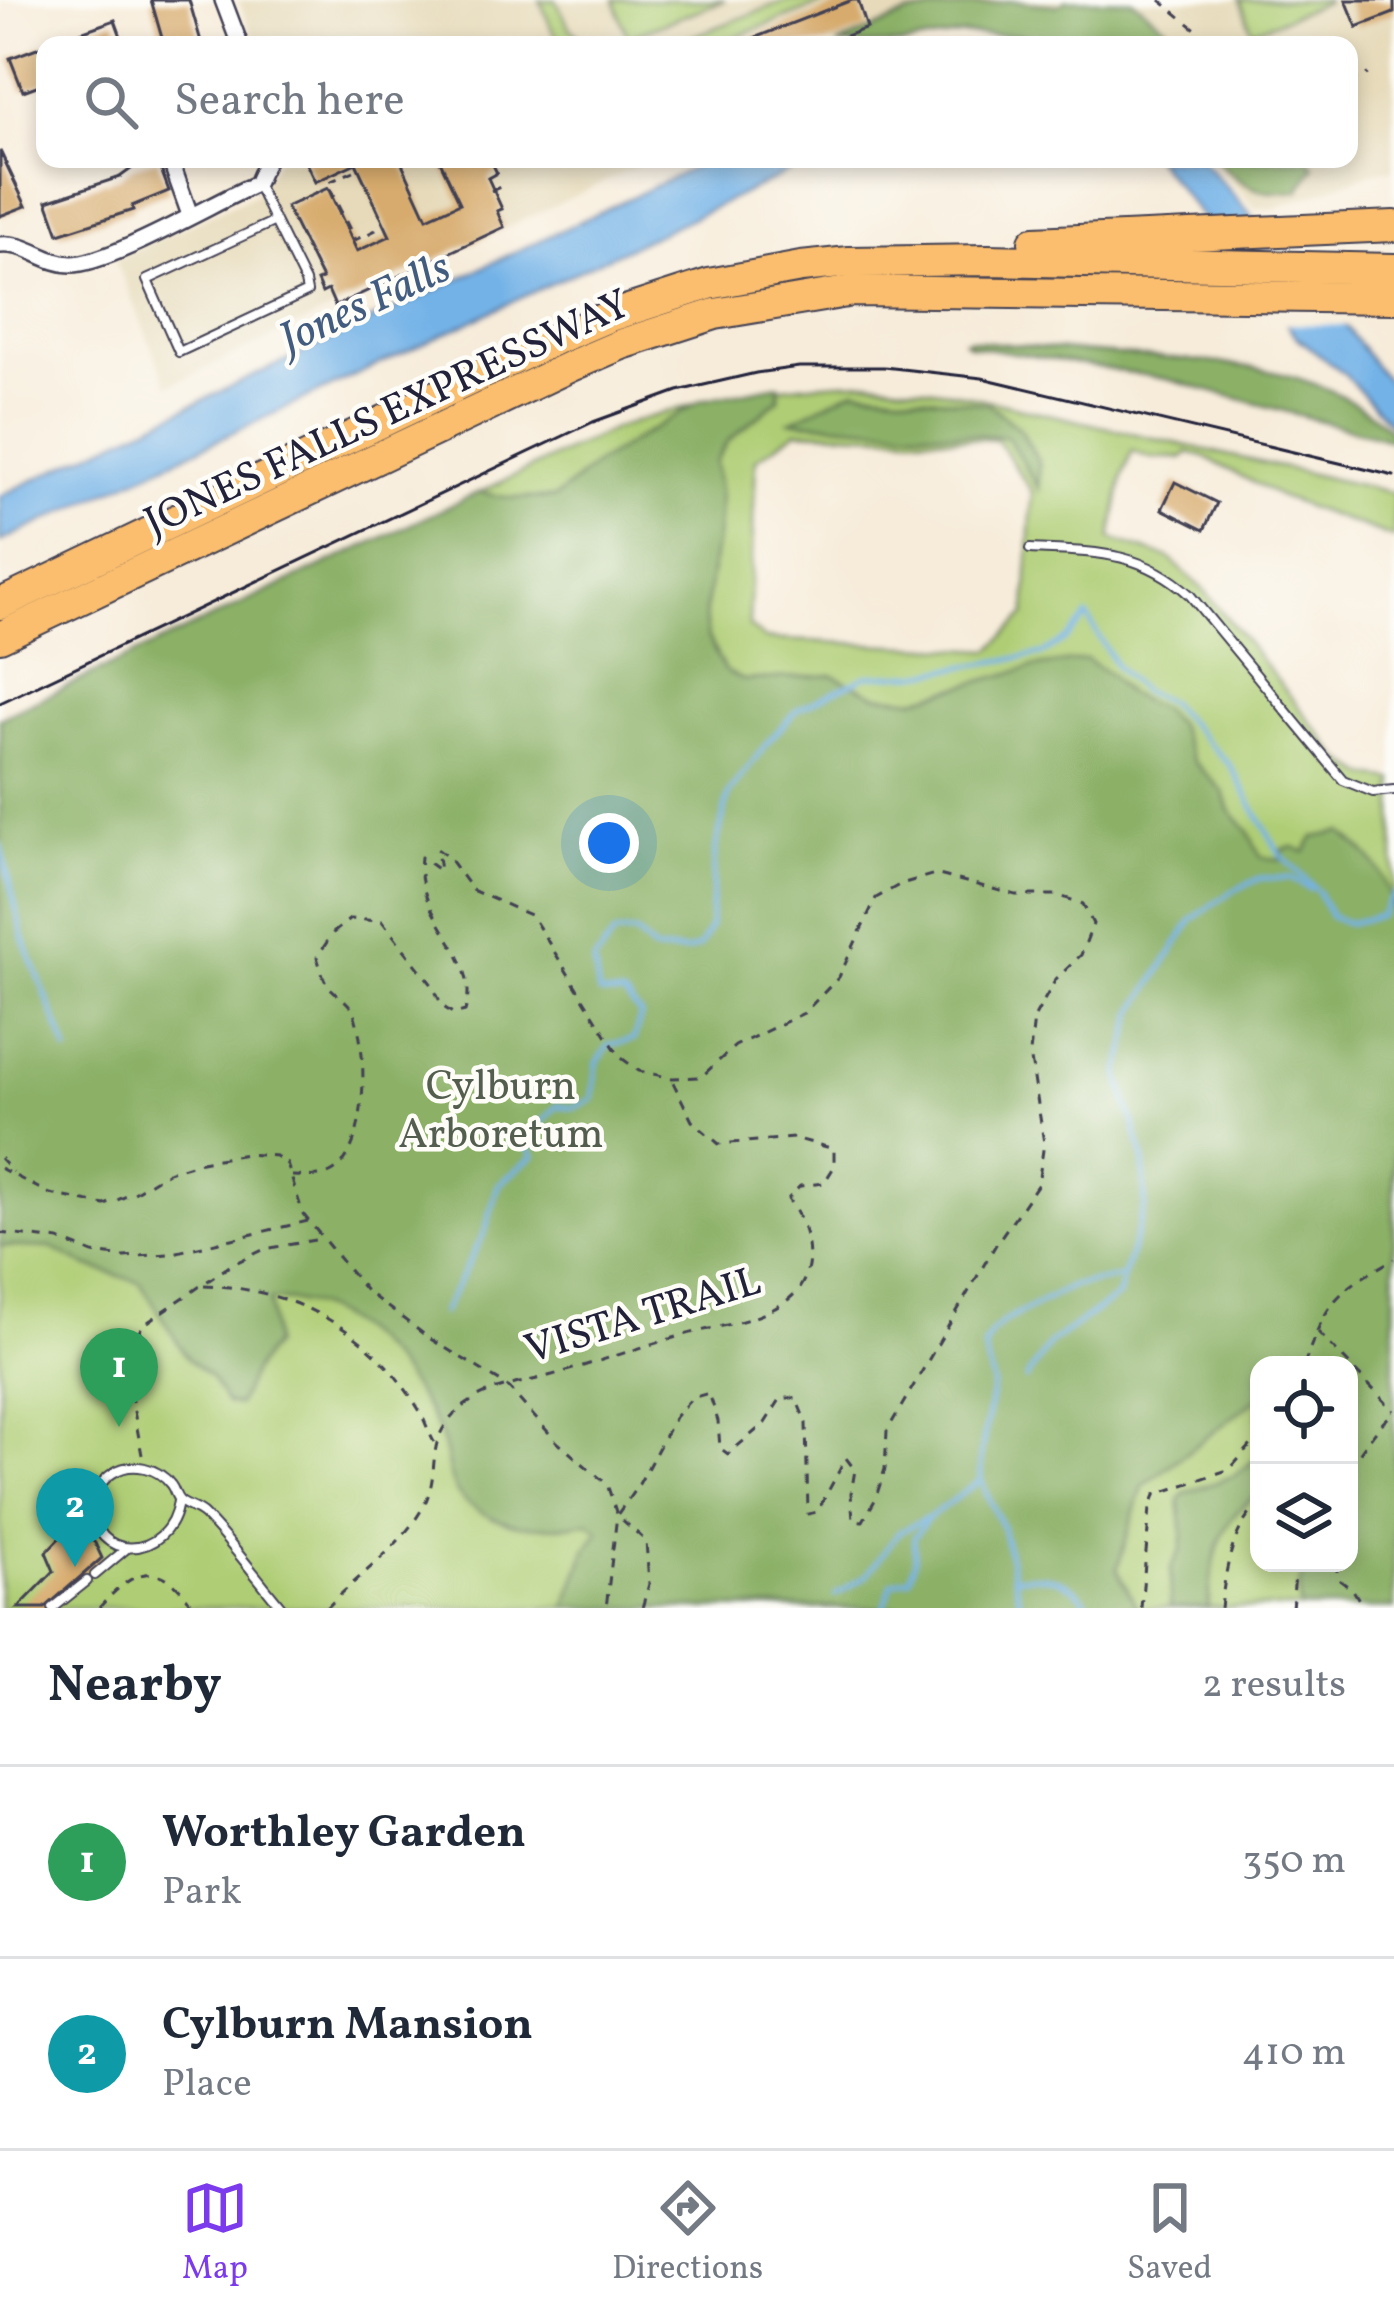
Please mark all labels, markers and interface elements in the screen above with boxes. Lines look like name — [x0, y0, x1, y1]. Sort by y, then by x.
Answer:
search box — [36, 36, 1358, 168]
icon: search — [78, 69, 144, 135]
text: Search here — [174, 71, 405, 134]
water label: Jones Falls — [267, 238, 462, 374]
street label: JONES FALLS EXPRESSWAY — [135, 276, 640, 554]
your location — [579, 813, 639, 873]
park label: Cylburn Arboretum — [398, 1059, 604, 1166]
street label: VISTA TRAIL — [518, 1253, 768, 1381]
pin: 1 — [80, 1328, 158, 1427]
map controls — [1250, 1356, 1358, 1572]
button: locate — [1250, 1356, 1358, 1464]
button: layers — [1250, 1464, 1358, 1572]
pin: 2 — [36, 1468, 114, 1567]
text: Nearby — [48, 1651, 222, 1722]
text: 2 results — [1202, 1659, 1346, 1713]
text: Worthley Garden — [162, 1803, 526, 1866]
text: 1 — [79, 1835, 95, 1889]
text: 350 m — [1242, 1835, 1346, 1889]
text: Park — [162, 1866, 242, 1920]
text: Cylburn Mansion — [162, 1995, 533, 2058]
text: 2 — [77, 2027, 97, 2081]
text: 410 m — [1242, 2027, 1346, 2081]
text: Place — [162, 2058, 252, 2112]
tab: Map — [182, 2175, 248, 2293]
tab: Directions — [612, 2175, 763, 2293]
tab: Saved — [1127, 2175, 1212, 2293]

